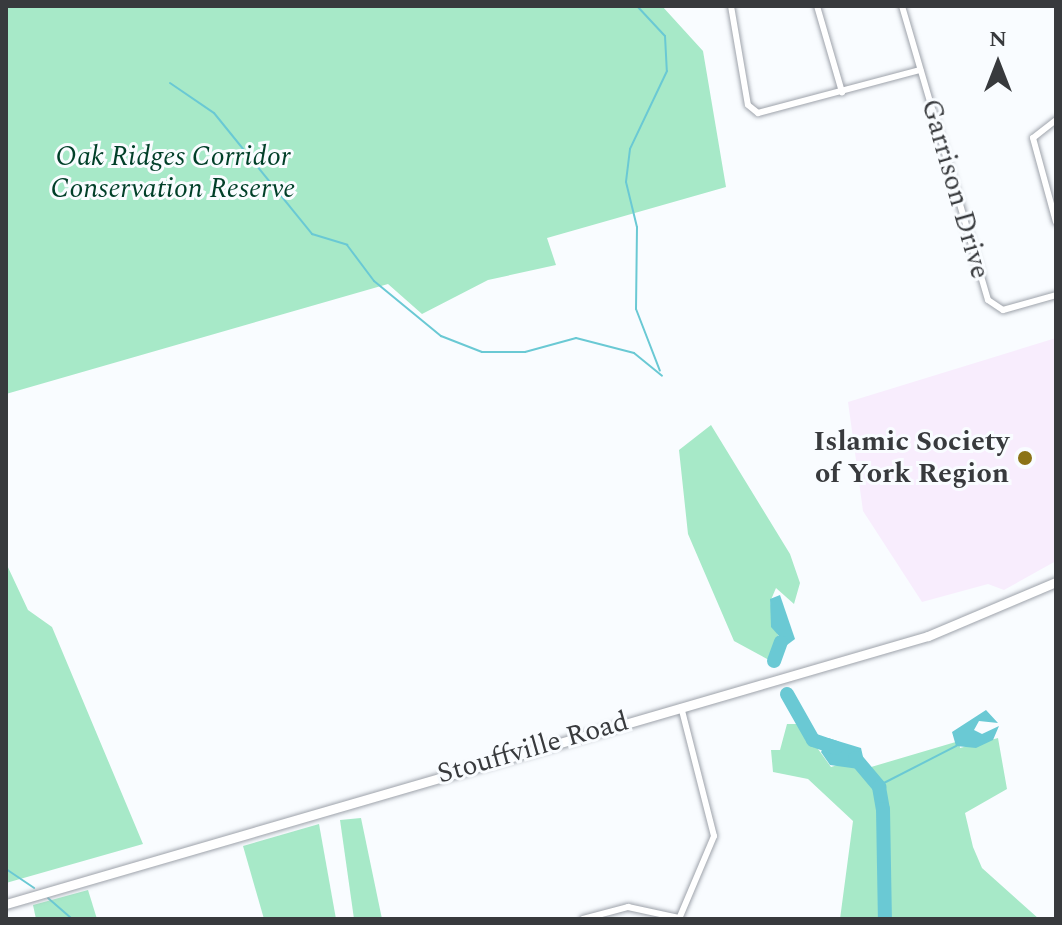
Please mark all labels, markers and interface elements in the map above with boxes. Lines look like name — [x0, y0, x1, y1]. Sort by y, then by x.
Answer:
text: N — [989, 23, 1007, 56]
north arrow — [958, 24, 1038, 104]
street label: Garrison Drive — [913, 95, 997, 283]
park label: Oak Ridges Corridor Conservation Reserve — [50, 140, 296, 206]
place label: Islamic Society of York Region — [814, 425, 1009, 491]
marker: Islamic Society of York Region — [1016, 449, 1034, 467]
street label: Stouffville Road — [434, 705, 632, 791]

